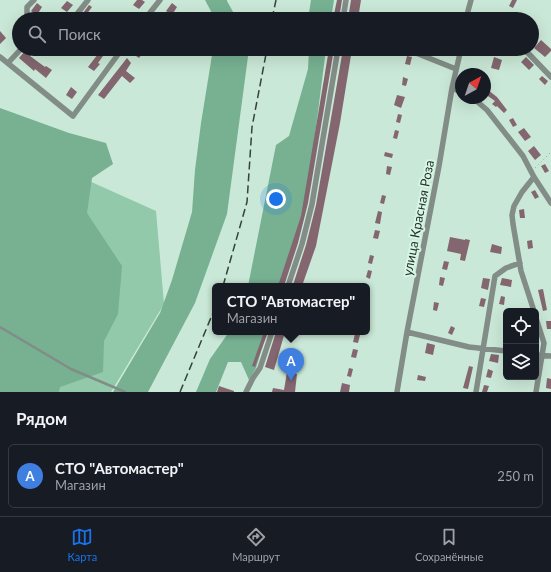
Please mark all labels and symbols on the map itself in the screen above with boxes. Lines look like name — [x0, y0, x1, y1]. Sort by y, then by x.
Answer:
north arrow — [455, 68, 491, 104]
street label: улица Красная Роза — [399, 159, 437, 277]
your location — [266, 189, 286, 209]
pin: A — [278, 348, 304, 381]

